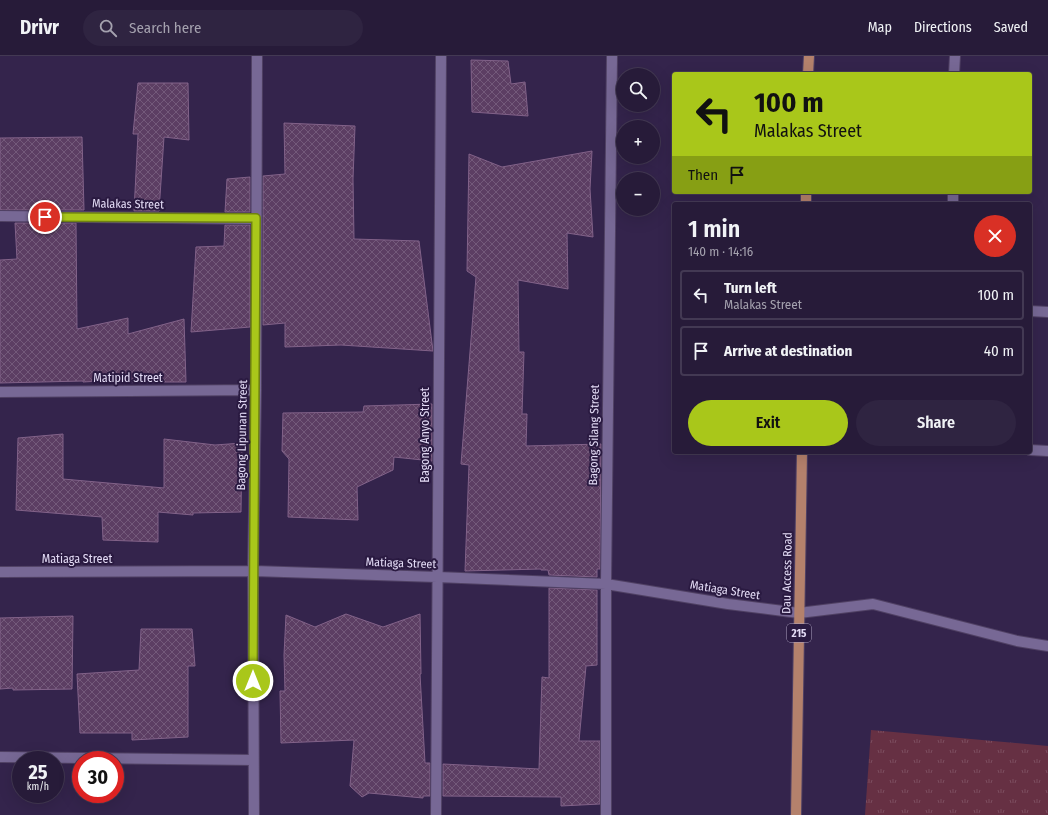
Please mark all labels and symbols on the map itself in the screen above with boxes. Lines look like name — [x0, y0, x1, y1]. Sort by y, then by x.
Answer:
street label: Malakas Street — [92, 196, 164, 212]
pin — [28, 200, 62, 234]
street label: Matipid Street — [93, 371, 163, 385]
street label: Bagong Lipunan Street — [234, 379, 250, 490]
street label: Bagong Silang Street — [586, 384, 602, 486]
street label: Bagong Anyo Street — [418, 387, 432, 483]
street label: Dau Access Road — [779, 532, 795, 614]
street label: Matiaga Street — [42, 552, 112, 566]
street label: Matiaga Street — [365, 555, 437, 571]
street label: Matiaga Street — [689, 578, 761, 602]
road number: 215 — [787, 624, 811, 642]
position arrow — [232, 660, 274, 702]
speed limit sign: 30 — [72, 751, 124, 803]

